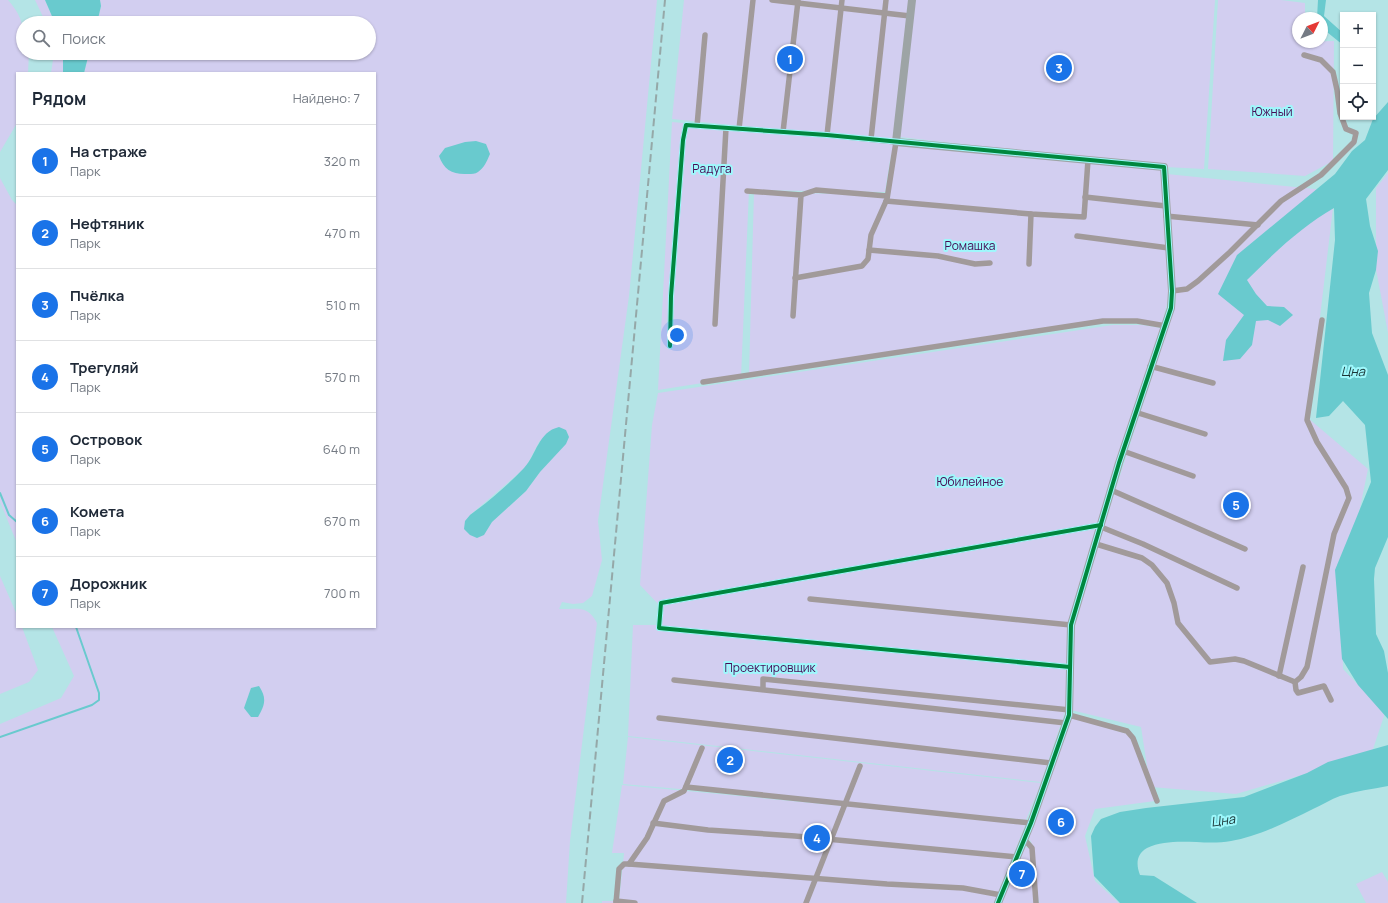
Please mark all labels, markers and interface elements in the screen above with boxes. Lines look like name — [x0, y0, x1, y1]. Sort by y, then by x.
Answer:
north arrow — [1292, 12, 1328, 48]
map controls — [1340, 12, 1376, 120]
button: + — [1340, 12, 1376, 48]
search box — [16, 16, 376, 60]
icon: search — [30, 27, 52, 49]
text: Поиск — [62, 28, 106, 49]
pin: 1 — [777, 44, 803, 74]
button: − — [1340, 48, 1376, 84]
pin: 3 — [1046, 53, 1072, 83]
button: locate — [1340, 84, 1376, 120]
text: Рядом — [32, 87, 86, 110]
text: Найдено: 7 — [293, 89, 360, 107]
park label: Южный — [1251, 103, 1293, 120]
text: На страже — [70, 141, 147, 162]
text: 1 — [42, 152, 48, 170]
text: 320 m — [324, 152, 360, 170]
park label: Радуга — [692, 160, 732, 177]
text: Парк — [70, 162, 100, 180]
text: Нефтяник — [70, 213, 144, 234]
text: 2 — [41, 224, 49, 242]
text: 470 m — [324, 224, 360, 242]
text: Парк — [70, 234, 100, 252]
park label: Ромашка — [944, 237, 996, 254]
text: Пчёлка — [70, 285, 124, 306]
text: 3 — [41, 296, 49, 314]
text: 510 m — [326, 296, 360, 314]
text: Парк — [70, 306, 100, 324]
your location — [667, 325, 687, 345]
text: Трегуляй — [70, 357, 139, 378]
water label: Цна — [1341, 362, 1366, 380]
text: 4 — [41, 368, 49, 386]
text: 570 m — [324, 368, 360, 386]
text: Парк — [70, 378, 100, 396]
text: Островок — [70, 429, 142, 450]
text: 5 — [41, 440, 49, 458]
text: 640 m — [323, 440, 360, 458]
text: Парк — [70, 450, 100, 468]
park label: Юбилейное — [937, 473, 1003, 490]
pin: 5 — [1223, 490, 1249, 520]
text: Комета — [70, 501, 124, 522]
text: 6 — [41, 512, 49, 530]
text: 670 m — [324, 512, 360, 530]
text: Парк — [70, 522, 100, 540]
text: Дорожник — [70, 573, 147, 594]
text: 7 — [42, 584, 48, 602]
text: 700 m — [324, 584, 360, 602]
text: Парк — [70, 594, 100, 612]
park label: Проектировщик — [724, 659, 817, 676]
pin: 2 — [717, 745, 743, 775]
pin: 6 — [1048, 807, 1074, 837]
water label: Цна — [1210, 809, 1237, 831]
pin: 4 — [804, 823, 830, 853]
pin: 7 — [1009, 859, 1035, 889]

